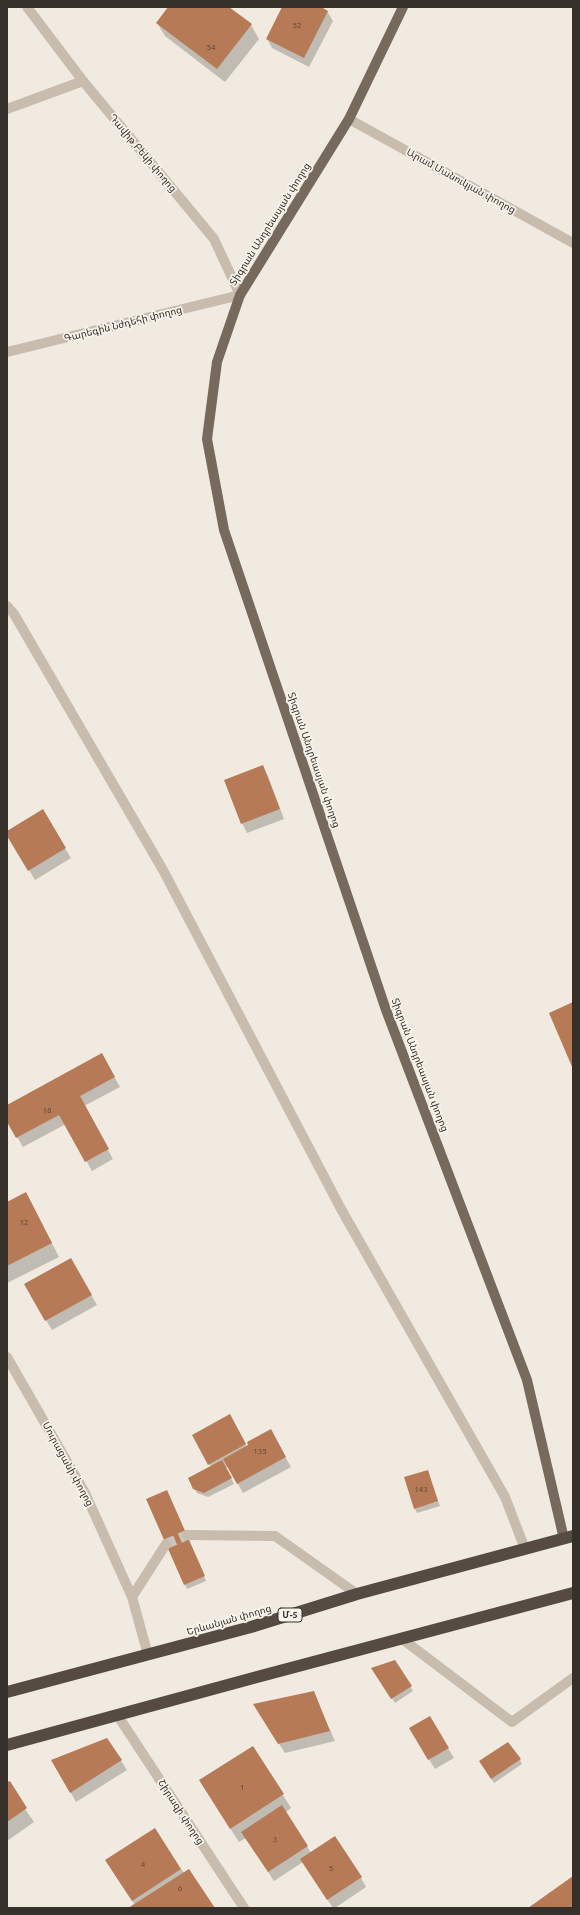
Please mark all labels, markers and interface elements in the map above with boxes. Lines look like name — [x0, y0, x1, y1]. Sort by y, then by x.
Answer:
house number: 52 — [292, 20, 302, 30]
house number: 54 — [206, 42, 216, 52]
street label: Դավիթ Բեկի փողոց — [107, 112, 179, 194]
street label: Արամ Մանուկյան փողոց — [404, 146, 518, 216]
street label: Տիգրան Անդրեասյան փողոց — [227, 160, 313, 288]
street label: Գարեգին Նժդեհի փողոց — [63, 304, 183, 344]
street label: Տիգրան Անդրեասյան փողոց — [285, 691, 343, 829]
street label: Տիգրան Անդրեասյան փողոց — [389, 996, 451, 1134]
house number: 16 — [42, 1105, 52, 1115]
house number: 12 — [19, 1217, 29, 1227]
street label: Մուրացանի փողոց — [40, 1420, 96, 1508]
house number: 135 — [253, 1446, 267, 1456]
house number: 143 — [414, 1484, 428, 1494]
street label: Երևանյան փողոց — [185, 1602, 273, 1638]
road number: Մ-5 — [278, 1608, 302, 1622]
street label: Շիրազի փողոց — [155, 1777, 207, 1847]
house number: 1 — [240, 1782, 244, 1792]
house number: 3 — [273, 1834, 277, 1844]
house number: 4 — [141, 1859, 145, 1869]
house number: 5 — [329, 1863, 333, 1873]
house number: 6 — [178, 1883, 182, 1893]

